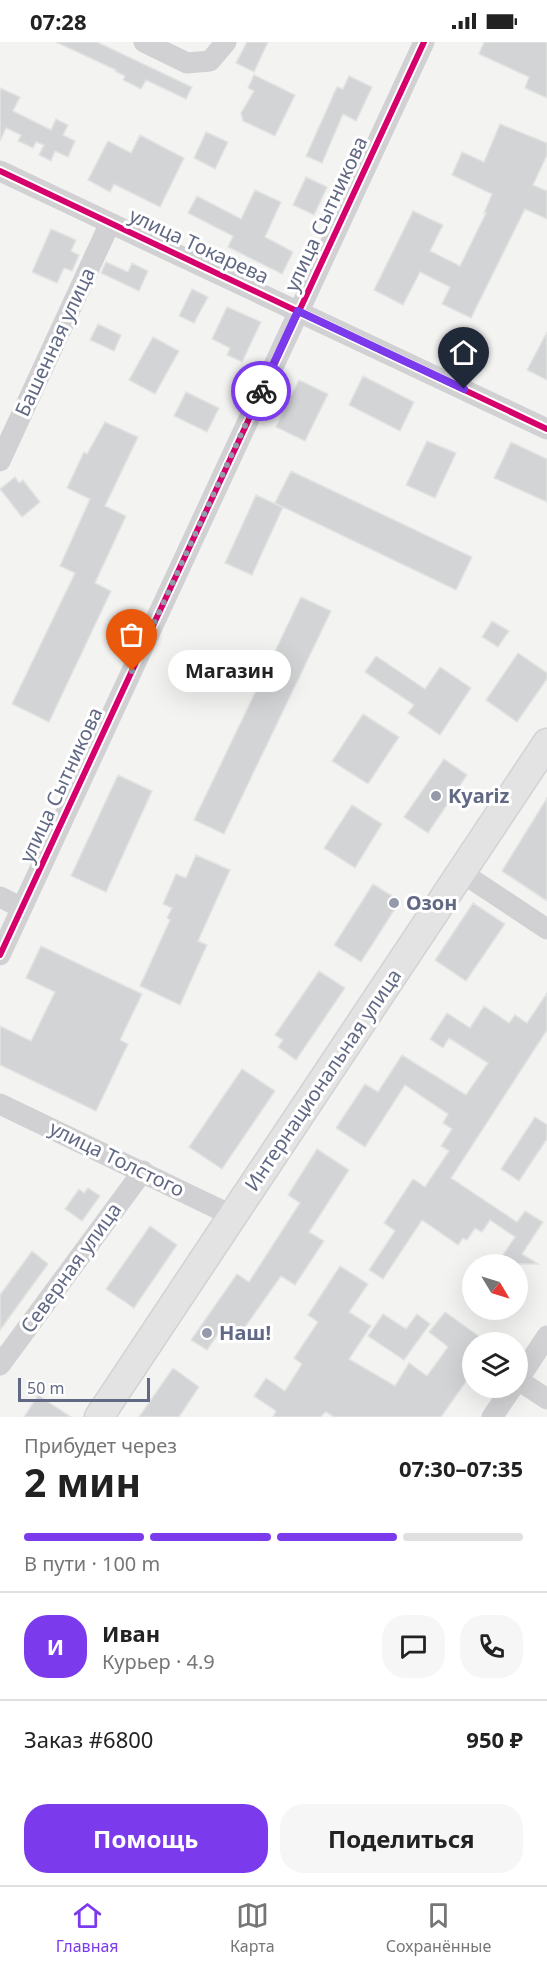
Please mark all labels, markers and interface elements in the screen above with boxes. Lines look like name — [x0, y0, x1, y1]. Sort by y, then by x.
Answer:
text: 07:28 — [30, 6, 87, 36]
street label: улица Сытникова — [278, 132, 373, 296]
street label: улица Токарева — [125, 201, 273, 290]
street label: Башенная улица — [8, 263, 101, 421]
pin — [438, 327, 489, 389]
icon: home — [447, 336, 480, 369]
courier — [231, 361, 291, 421]
icon: bike — [245, 375, 278, 408]
pin — [106, 609, 157, 671]
icon: bag — [115, 618, 148, 651]
callout: Магазин — [168, 650, 291, 692]
text: Магазин — [185, 657, 274, 684]
street label: улица Сытникова — [13, 703, 108, 867]
place label: Kyariz — [448, 782, 510, 809]
marker: Kyariz — [429, 789, 443, 803]
place label: Озон — [406, 889, 457, 916]
marker: Озон — [387, 896, 401, 910]
street label: Интернациональная улица — [238, 963, 407, 1196]
street label: улица Толстого — [45, 1114, 189, 1203]
street label: Северная улица — [14, 1197, 127, 1338]
north arrow — [462, 1254, 528, 1320]
map controls — [462, 1254, 528, 1398]
place label: Наш! — [219, 1319, 271, 1346]
marker: Наш! — [200, 1326, 214, 1340]
button: layers — [462, 1332, 528, 1398]
scale bar — [18, 1375, 150, 1402]
text: 50 m — [27, 1377, 64, 1399]
text: Прибудет через — [24, 1432, 177, 1459]
text: 07:30–07:35 — [399, 1453, 523, 1483]
text: 2 мин — [24, 1455, 141, 1508]
text: В пути · 100 m — [24, 1550, 160, 1577]
button: chat — [382, 1615, 445, 1678]
button: phone — [460, 1615, 523, 1678]
text: Иван — [102, 1618, 160, 1648]
text: И — [47, 1631, 64, 1661]
text: Курьер · 4.9 — [102, 1648, 215, 1675]
text: Заказ #6800 — [24, 1724, 153, 1754]
text: 950 ₽ — [466, 1724, 523, 1754]
button: Помощь — [24, 1804, 268, 1873]
button: Поделиться — [280, 1804, 523, 1873]
tab: Главная — [56, 1899, 119, 1957]
tab: Карта — [230, 1899, 275, 1957]
tab: Сохранённые — [386, 1899, 491, 1957]

